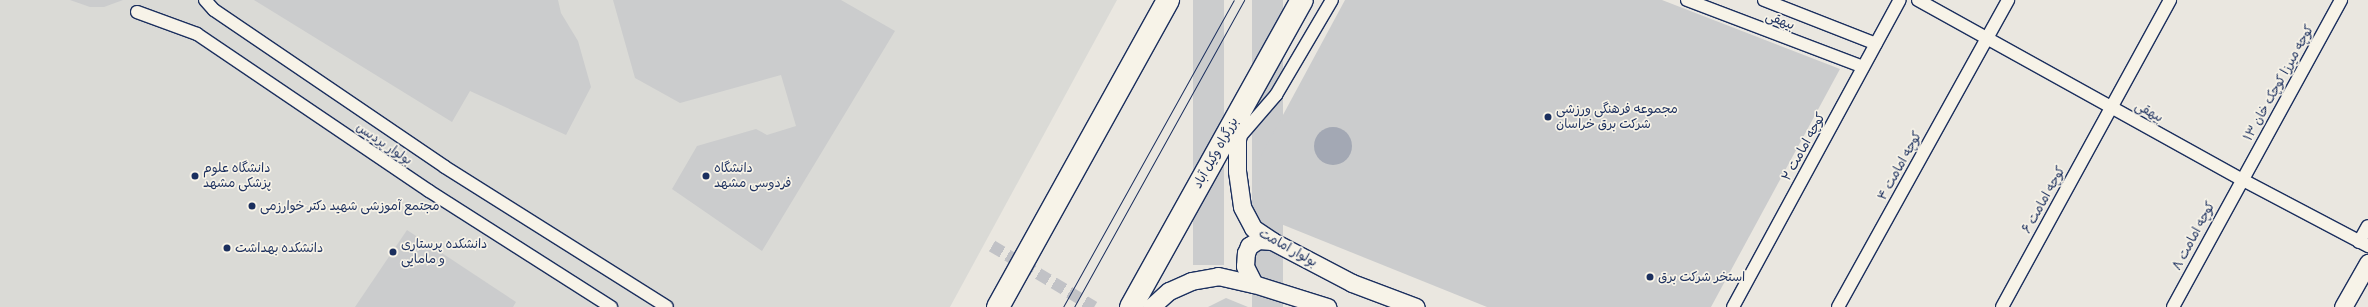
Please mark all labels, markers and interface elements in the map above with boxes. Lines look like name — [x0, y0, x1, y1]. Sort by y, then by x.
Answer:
street label: بیهقی — [1763, 8, 1797, 34]
street label: کوچه میرزا کوچک خان ۱۳ — [2241, 22, 2317, 144]
street label: بیهقی — [2132, 98, 2166, 126]
place label: مجموعه فرهنگی ورزشی شرکت برق خراسان — [1556, 102, 1678, 133]
street label: کوچه امامت ۲ — [1779, 110, 1829, 184]
marker: مجموعه فرهنگی ورزشی شرکت برق خراسان — [1543, 112, 1553, 122]
street label: بزرگراه وکیل آباد — [1190, 115, 1242, 191]
street label: بولوار پردیس — [353, 120, 415, 168]
street label: کوچه امامت ۴ — [1875, 129, 1925, 203]
place label: دانشگاه علوم پزشکی مشهد — [203, 161, 271, 192]
place label: دانشگاه فردوسی مشهد — [714, 161, 791, 192]
street label: کوچه امامت ۶ — [2019, 164, 2069, 236]
marker: دانشگاه علوم پزشکی مشهد — [190, 171, 200, 181]
marker: دانشگاه فردوسی مشهد — [701, 171, 711, 181]
place label: مجتمع آموزشی شهید دکتر خوارزمی — [260, 198, 440, 214]
street label: کوچه امامت ۸ — [2169, 199, 2219, 273]
marker: مجتمع آموزشی شهید دکتر خوارزمی — [247, 201, 257, 211]
street label: بولوار امامت — [1256, 226, 1320, 270]
place label: دانشکده پرستاری و مامایی — [401, 237, 487, 268]
place label: دانشکده بهداشت — [235, 240, 323, 256]
marker: دانشکده بهداشت — [222, 243, 232, 253]
marker: دانشکده پرستاری و مامایی — [388, 247, 398, 257]
place label: استخر شرکت برق — [1658, 269, 1745, 285]
marker: استخر شرکت برق — [1645, 272, 1655, 282]

